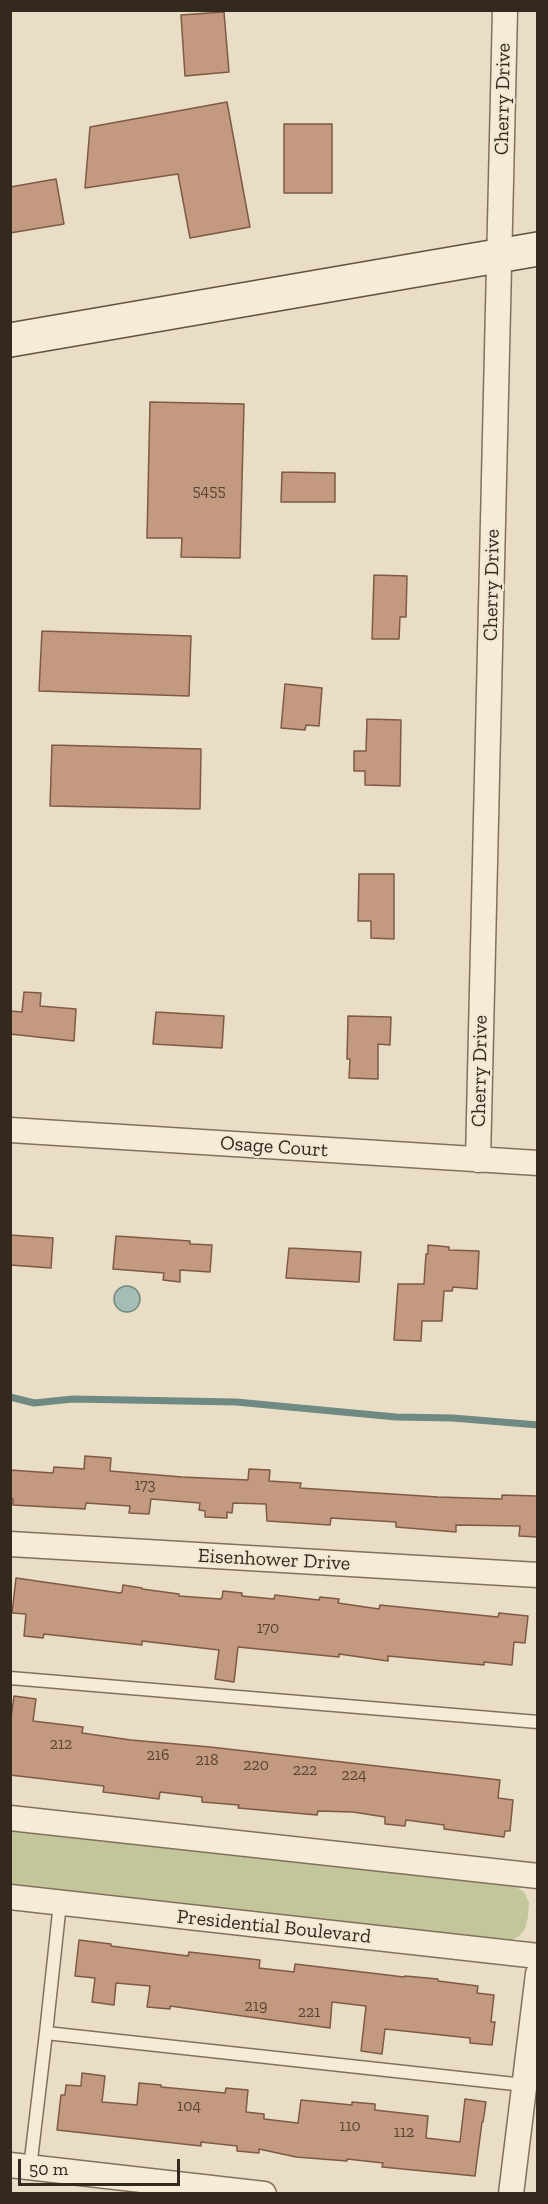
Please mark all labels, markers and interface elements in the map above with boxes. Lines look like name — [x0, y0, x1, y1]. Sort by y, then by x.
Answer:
street label: Cherry Drive — [490, 43, 516, 155]
house number: 5455 — [192, 481, 226, 501]
street label: Cherry Drive — [479, 529, 505, 641]
street label: Cherry Drive — [467, 1015, 493, 1127]
street label: Osage Court — [219, 1131, 329, 1163]
house number: 173 — [134, 1475, 156, 1495]
street label: Eisenhower Drive — [197, 1544, 351, 1576]
house number: 170 — [257, 1618, 279, 1638]
house number: 212 — [50, 1734, 72, 1754]
house number: 216 — [147, 1745, 169, 1765]
house number: 218 — [195, 1750, 219, 1770]
house number: 220 — [243, 1755, 269, 1775]
house number: 222 — [293, 1760, 317, 1780]
house number: 224 — [341, 1765, 367, 1785]
street label: Presidential Boulevard — [176, 1905, 372, 1949]
house number: 219 — [245, 1996, 267, 2016]
house number: 221 — [298, 2002, 320, 2022]
house number: 104 — [177, 2096, 201, 2116]
house number: 110 — [339, 2116, 361, 2136]
house number: 112 — [394, 2122, 414, 2142]
scale bar — [21, 2147, 183, 2185]
text: 50 m — [29, 2158, 68, 2180]

